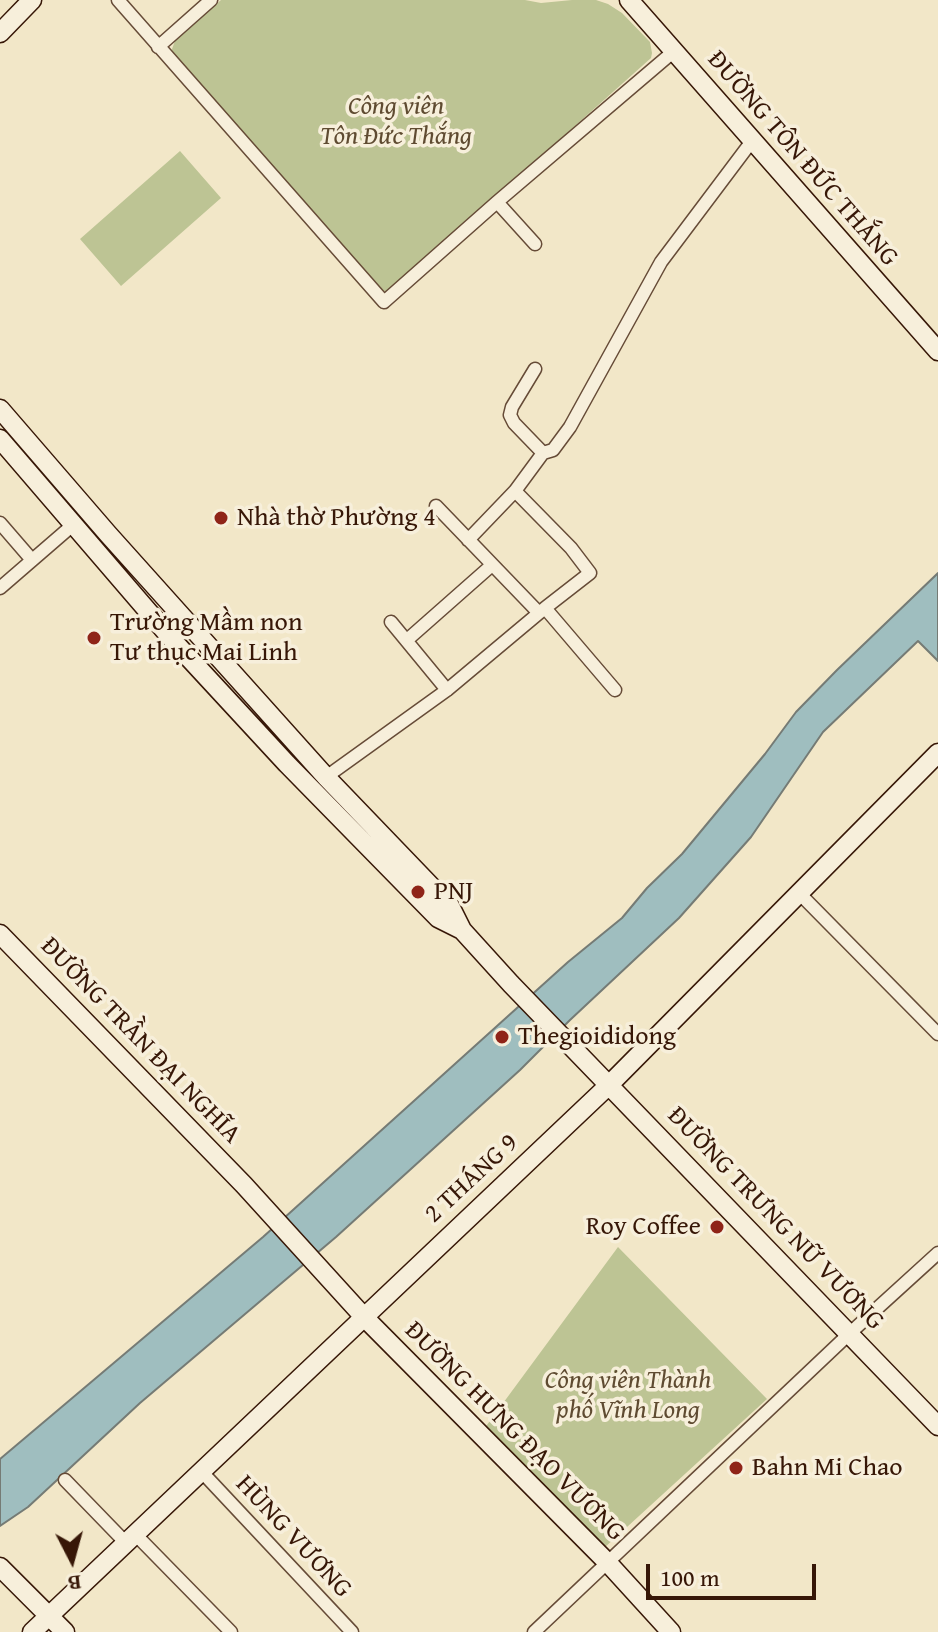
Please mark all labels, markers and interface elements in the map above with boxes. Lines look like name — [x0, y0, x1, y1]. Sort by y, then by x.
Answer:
street label: ĐƯỜNG TÔN ĐỨC THẮNG — [700, 45, 904, 273]
park label: Công viên Tôn Đức Thắng — [320, 91, 472, 152]
place label: Nhà thờ Phường 4 — [237, 502, 436, 534]
marker: Nhà thờ Phường 4 — [212, 509, 230, 527]
place label: Trường Mầm non Tư thục Mai Linh — [110, 607, 302, 668]
marker: Trường Mầm non Tư thục Mai Linh — [85, 629, 103, 647]
place label: PNJ — [434, 876, 473, 908]
marker: PNJ — [409, 883, 427, 901]
street label: ĐƯỜNG TRẦN ĐẠI NGHĨA — [33, 931, 247, 1151]
place label: Thegioididong — [518, 1021, 676, 1053]
marker: Thegioididong — [493, 1028, 511, 1046]
street label: ĐƯỜNG TRƯNG NỮ VƯƠNG — [660, 1101, 890, 1337]
street label: 2 THÁNG 9 — [419, 1128, 525, 1230]
place label: Roy Coffee — [586, 1211, 701, 1243]
marker: Roy Coffee — [708, 1218, 726, 1236]
street label: ĐƯỜNG HƯNG ĐẠO VƯƠNG — [398, 1316, 630, 1548]
park label: Công viên Thành phố Vĩnh Long — [545, 1365, 711, 1426]
place label: Bahn Mi Chao — [752, 1452, 903, 1484]
marker: Bahn Mi Chao — [727, 1459, 745, 1477]
street label: HÙNG VƯƠNG — [228, 1469, 358, 1605]
north arrow — [32, 1520, 112, 1600]
scale bar — [650, 1548, 820, 1598]
text: 100 m — [660, 1560, 720, 1595]
text: B — [66, 1567, 83, 1600]

